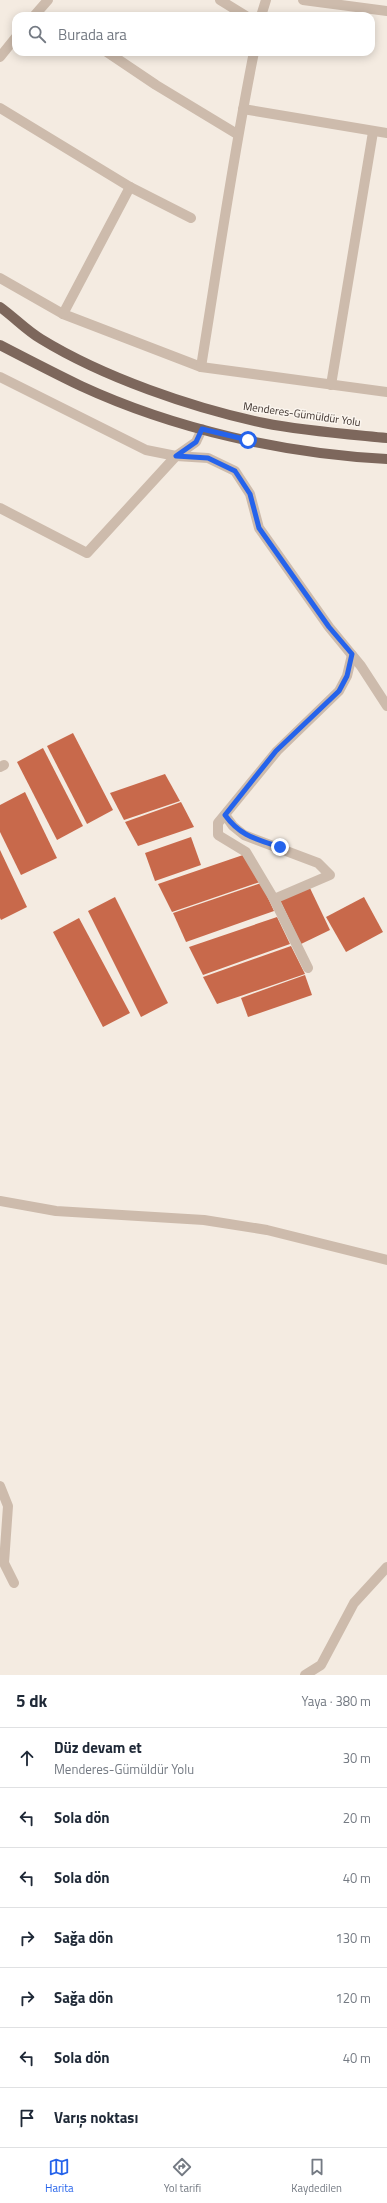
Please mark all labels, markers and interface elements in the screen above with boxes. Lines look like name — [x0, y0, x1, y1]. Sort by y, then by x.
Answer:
search box — [12, 12, 375, 56]
icon: search — [26, 23, 48, 45]
text: Burada ara — [58, 23, 127, 46]
street label: Menderes-Gümüldür Yolu — [242, 398, 362, 430]
route start — [239, 431, 257, 449]
route end — [271, 838, 289, 856]
text: 5 dk — [16, 1688, 47, 1714]
text: Yaya · 380 m — [302, 1691, 371, 1711]
text: Düz devam et — [54, 1736, 142, 1759]
icon: ahead — [16, 1747, 38, 1769]
text: 30 m — [343, 1748, 371, 1768]
text: Menderes-Gümüldür Yolu — [54, 1759, 194, 1779]
text: Sola dön — [54, 1806, 110, 1829]
icon: left — [16, 1807, 38, 1829]
text: 20 m — [343, 1808, 371, 1828]
text: Sola dön — [54, 1866, 110, 1889]
icon: left — [16, 1867, 38, 1889]
text: 40 m — [343, 1868, 371, 1888]
text: Sağa dön — [54, 1926, 113, 1949]
icon: right — [16, 1927, 38, 1949]
text: 130 m — [335, 1928, 371, 1948]
text: Sağa dön — [54, 1986, 113, 2009]
icon: right — [16, 1987, 38, 2009]
text: 120 m — [335, 1988, 371, 2008]
text: Sola dön — [54, 2046, 110, 2069]
icon: left — [16, 2047, 38, 2069]
text: 40 m — [343, 2048, 371, 2068]
text: Varış noktası — [54, 2106, 138, 2129]
icon: arrive — [16, 2107, 38, 2129]
tab: Harita — [45, 2156, 74, 2196]
tab: Yol tarifi — [164, 2156, 201, 2196]
tab: Kaydedilen — [291, 2156, 342, 2196]

